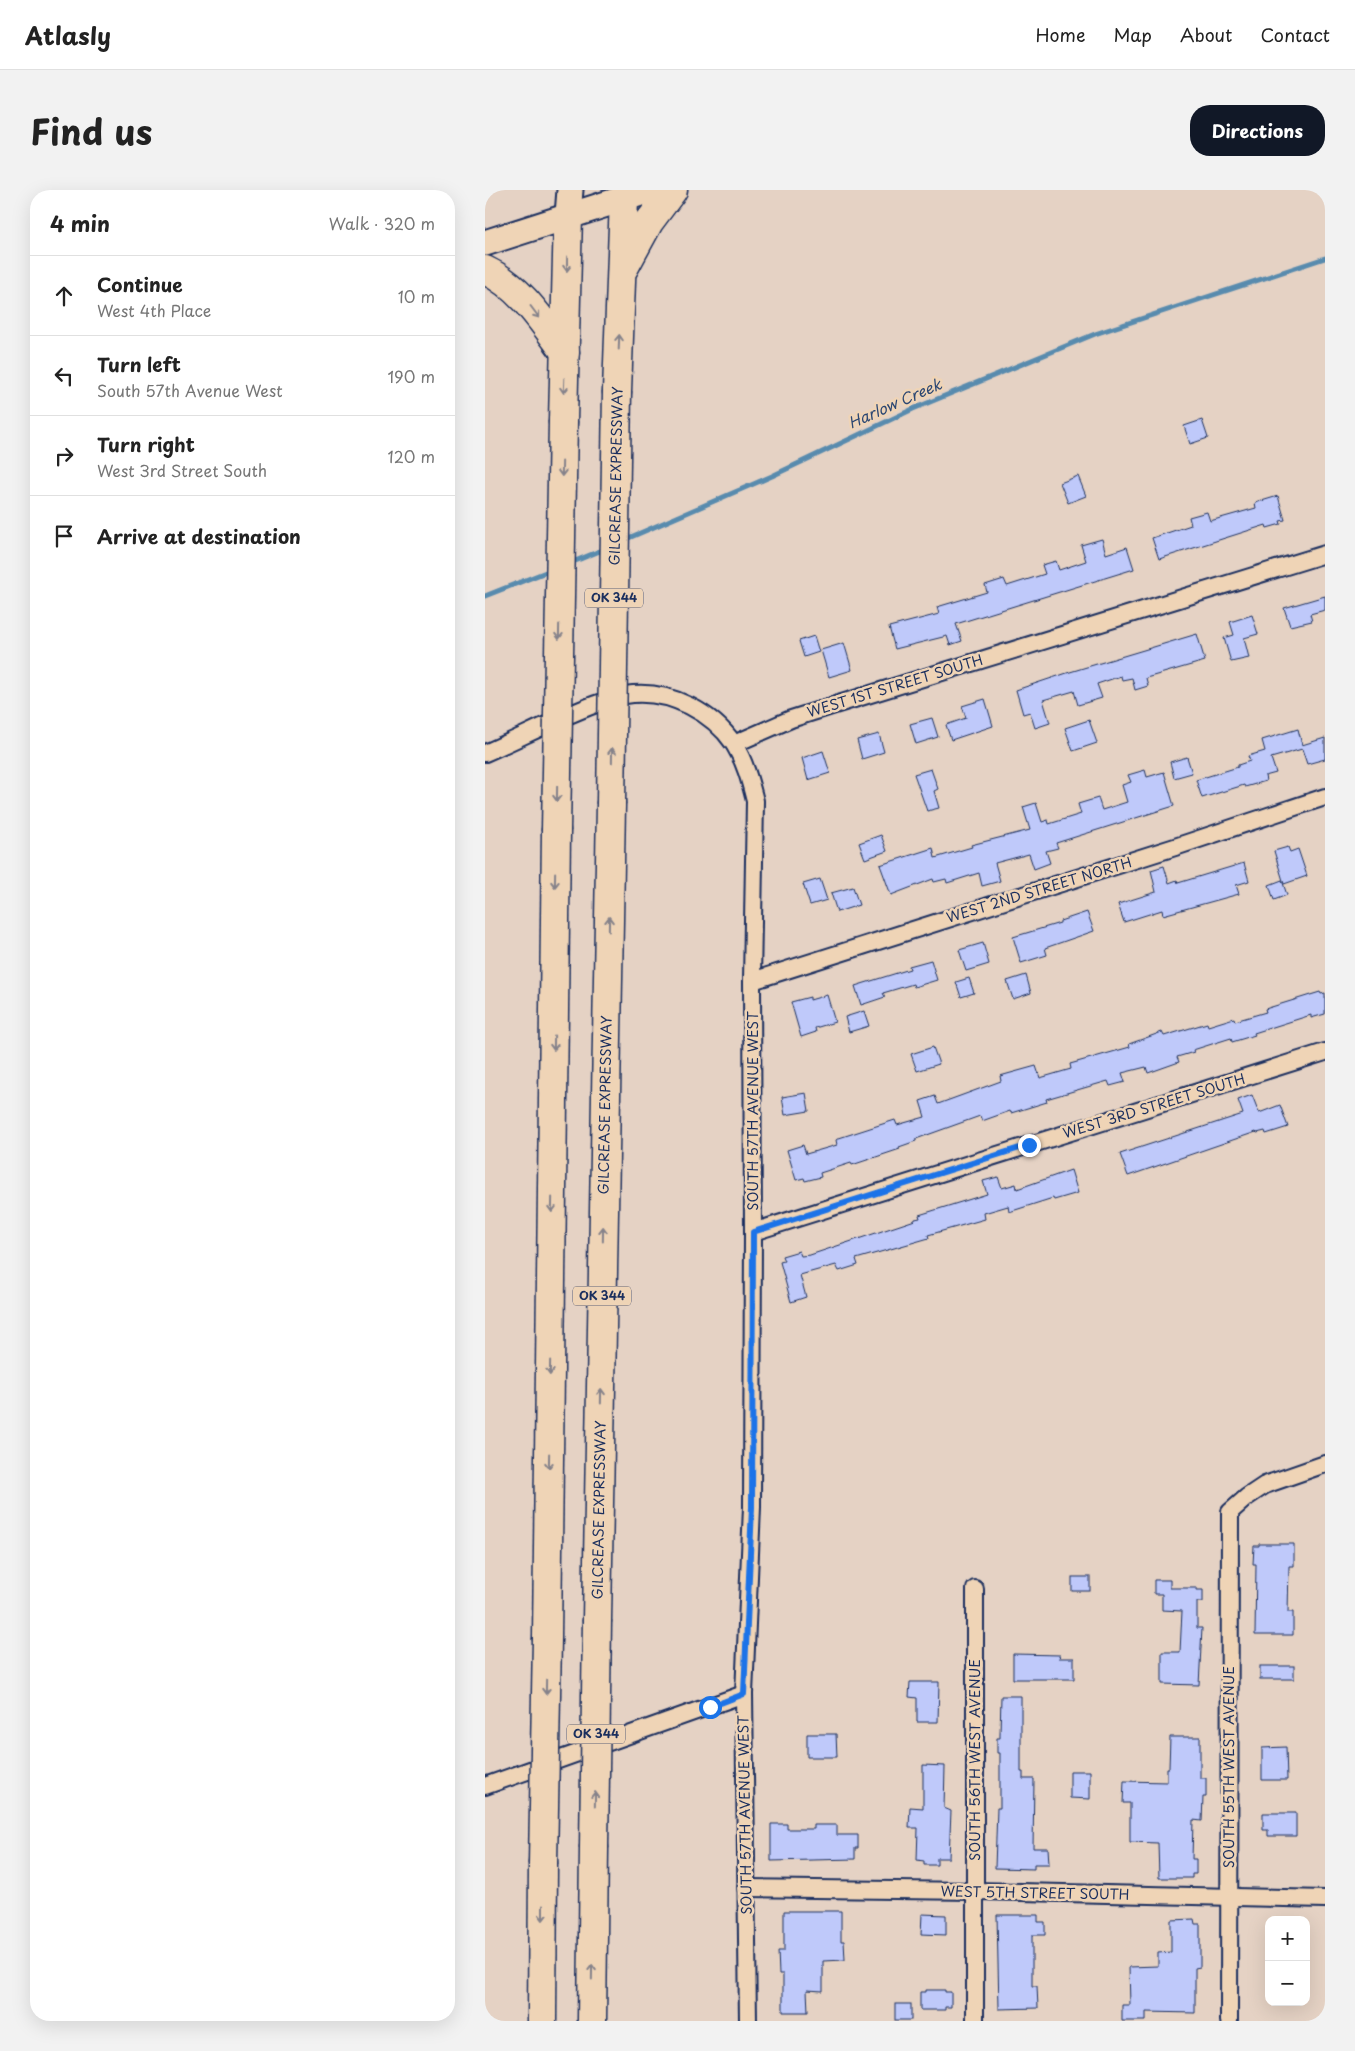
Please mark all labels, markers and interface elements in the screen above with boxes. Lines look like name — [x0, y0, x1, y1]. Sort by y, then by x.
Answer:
text: Atlasly — [25, 17, 111, 53]
text: Home — [1035, 21, 1085, 48]
text: Map — [1113, 21, 1152, 48]
text: About — [1180, 21, 1232, 48]
text: Contact — [1260, 21, 1330, 48]
text: Find us — [30, 104, 152, 157]
button: Directions — [1190, 105, 1325, 156]
text: 4 min — [50, 207, 110, 239]
text: Walk · 320 m — [329, 211, 435, 235]
one-way arrow — [562, 256, 572, 272]
text: Continue — [97, 270, 183, 298]
icon: ahead — [50, 282, 78, 310]
text: 10 m — [398, 284, 435, 308]
text: West 4th Place — [97, 298, 211, 322]
one-way arrow — [530, 305, 540, 319]
one-way arrow — [614, 335, 624, 351]
text: Turn left — [97, 350, 181, 378]
icon: left — [50, 362, 78, 390]
text: 190 m — [387, 364, 435, 388]
water label: Harlow Creek — [844, 371, 946, 434]
text: South 57th Avenue West — [97, 378, 283, 402]
one-way arrow — [559, 378, 569, 394]
street label: GILCREASE EXPRESSWAY — [603, 386, 628, 566]
text: Turn right — [97, 430, 195, 458]
icon: right — [50, 442, 78, 470]
text: 120 m — [388, 444, 435, 468]
text: West 3rd Street South — [97, 458, 267, 482]
one-way arrow — [557, 461, 567, 477]
icon: arrive — [50, 522, 78, 550]
text: Arrive at destination — [97, 522, 301, 550]
road number: OK 344 — [585, 588, 643, 608]
one-way arrow — [555, 624, 564, 640]
street label: WEST 1ST STREET SOUTH — [804, 649, 985, 722]
one-way arrow — [607, 748, 617, 764]
one-way arrow — [552, 786, 561, 802]
street label: WEST 2ND STREET NORTH — [944, 851, 1134, 928]
one-way arrow — [551, 872, 560, 888]
one-way arrow — [604, 916, 613, 932]
street label: SOUTH 57TH AVENUE WEST — [742, 1011, 763, 1211]
street label: GILCREASE EXPRESSWAY — [592, 1015, 617, 1195]
one-way arrow — [549, 1034, 558, 1050]
street label: WEST 3RD STREET SOUTH — [1060, 1068, 1248, 1143]
route end — [1018, 1134, 1041, 1157]
one-way arrow — [547, 1196, 557, 1213]
one-way arrow — [598, 1226, 608, 1242]
road number: OK 344 — [573, 1286, 631, 1306]
one-way arrow — [545, 1359, 555, 1375]
one-way arrow — [596, 1388, 605, 1404]
street label: GILCREASE EXPRESSWAY — [586, 1420, 611, 1600]
one-way arrow — [544, 1452, 554, 1468]
street label: SOUTH 56TH WEST AVENUE — [964, 1659, 985, 1861]
street label: SOUTH 55TH WEST AVENUE — [1218, 1666, 1239, 1868]
one-way arrow — [541, 1678, 551, 1694]
route start — [699, 1696, 722, 1719]
street label: SOUTH 57TH AVENUE WEST — [732, 1715, 757, 1915]
road number: OK 344 — [567, 1725, 625, 1744]
one-way arrow — [590, 1792, 600, 1808]
street label: WEST 5TH STREET SOUTH — [940, 1880, 1130, 1905]
one-way arrow — [538, 1904, 548, 1921]
map controls — [1265, 1916, 1310, 2006]
button: + — [1265, 1916, 1310, 1961]
button: − — [1265, 1961, 1310, 2006]
one-way arrow — [588, 1965, 597, 1981]

